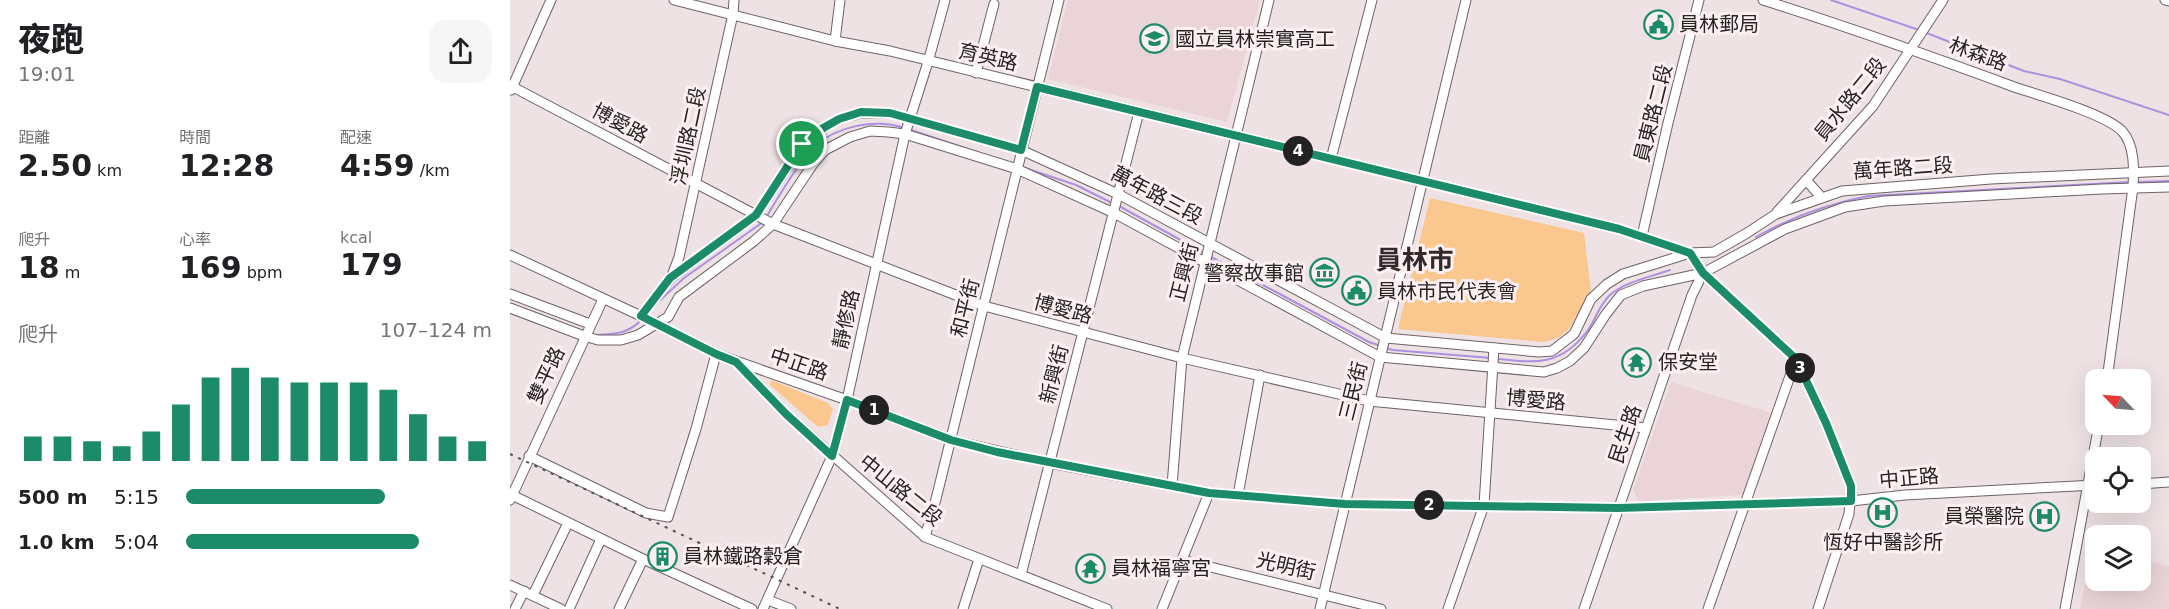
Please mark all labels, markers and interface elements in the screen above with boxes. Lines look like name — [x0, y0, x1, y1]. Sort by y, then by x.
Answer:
public building icon: 員林郵局 — [1642, 8, 1674, 40]
place label: 員林郵局 — [1679, 12, 1759, 36]
text: 夜跑 — [18, 20, 84, 59]
button: share — [429, 20, 492, 83]
school or university icon: 國立員林崇實高工 — [1138, 23, 1170, 55]
place label: 國立員林崇實高工 — [1175, 27, 1335, 51]
street label: 林森路 — [1946, 32, 2010, 76]
street label: 育英路 — [956, 39, 1020, 75]
street label: 員水路二段 — [1809, 53, 1891, 145]
text: 19:01 — [18, 62, 76, 86]
street label: 員東路二段 — [1629, 62, 1677, 164]
street label: 浮圳路二段 — [666, 85, 710, 187]
street label: 博愛路 — [588, 98, 652, 148]
pin — [776, 118, 827, 169]
icon: arrive — [785, 127, 818, 160]
text: 距離 — [18, 128, 50, 147]
text: 時間 — [179, 128, 211, 147]
text: 配速 — [340, 128, 372, 147]
pin: 4 — [1283, 136, 1313, 166]
text: 4 — [1292, 141, 1304, 160]
text: 2.50 — [18, 148, 92, 183]
text: 12:28 — [179, 148, 275, 183]
text: 4:59 — [340, 148, 415, 183]
street label: 萬年路二段 — [1852, 153, 1954, 183]
text: km — [92, 161, 122, 180]
text: /km — [415, 161, 450, 180]
street label: 萬年路三段 — [1107, 161, 1207, 229]
text: kcal — [340, 228, 372, 247]
text: 爬升 — [18, 230, 50, 249]
text: 心率 — [179, 230, 211, 249]
street label: 正興街 — [1165, 240, 1203, 304]
district label: 員林市 — [1376, 245, 1454, 275]
text: 179 — [340, 247, 403, 282]
text: 18 — [18, 250, 60, 285]
text: 169 — [179, 250, 242, 285]
museum icon: 警察故事館 — [1309, 257, 1341, 289]
place label: 警察故事館 — [1204, 261, 1304, 285]
text: m — [60, 263, 80, 282]
text: bpm — [242, 263, 283, 282]
public building icon: 員林市民代表會 — [1340, 275, 1372, 307]
street label: 和平街 — [946, 276, 984, 340]
place label: 員林市民代表會 — [1377, 279, 1517, 303]
street label: 靜修路 — [828, 287, 864, 351]
street label: 博愛路 — [1031, 290, 1095, 328]
text: 107–124 m — [380, 318, 492, 342]
text: 爬升 — [18, 322, 58, 346]
street label: 新興街 — [1035, 342, 1073, 406]
street label: 雙平路 — [522, 343, 570, 407]
street label: 中正路 — [767, 343, 831, 385]
temple icon: 保安堂 — [1621, 346, 1653, 378]
place label: 保安堂 — [1658, 350, 1718, 374]
pin: 3 — [1785, 353, 1815, 383]
text: 3 — [1794, 358, 1806, 377]
street label: 三民街 — [1334, 359, 1372, 423]
north arrow — [2085, 369, 2151, 435]
map controls — [2085, 369, 2151, 591]
street label: 博愛路 — [1505, 385, 1567, 415]
pin: 1 — [859, 395, 889, 425]
text: 1 — [868, 400, 880, 419]
street label: 民生路 — [1604, 402, 1646, 466]
button: locate — [2085, 447, 2151, 513]
street label: 中山路二段 — [855, 449, 947, 531]
street label: 中正路 — [1878, 463, 1940, 493]
text: 500 m — [18, 485, 88, 509]
text: 5:15 — [114, 485, 159, 509]
pin: 2 — [1414, 490, 1444, 520]
text: 2 — [1423, 495, 1435, 514]
hospital icon: 恆好中醫診所 — [1867, 496, 1899, 528]
hospital icon: 員榮醫院 — [2029, 500, 2061, 532]
place label: 員榮醫院 — [1944, 504, 2024, 528]
button: layers — [2085, 525, 2151, 591]
text: 1.0 km — [18, 530, 95, 554]
text: 5:04 — [114, 530, 159, 554]
place label: 恆好中醫診所 — [1823, 530, 1943, 554]
building icon: 員林鐵路穀倉 — [646, 540, 678, 572]
place label: 員林鐵路穀倉 — [683, 544, 803, 568]
street label: 光明街 — [1254, 548, 1318, 584]
temple icon: 員林福寧宮 — [1074, 552, 1106, 584]
place label: 員林福寧宮 — [1111, 556, 1211, 580]

